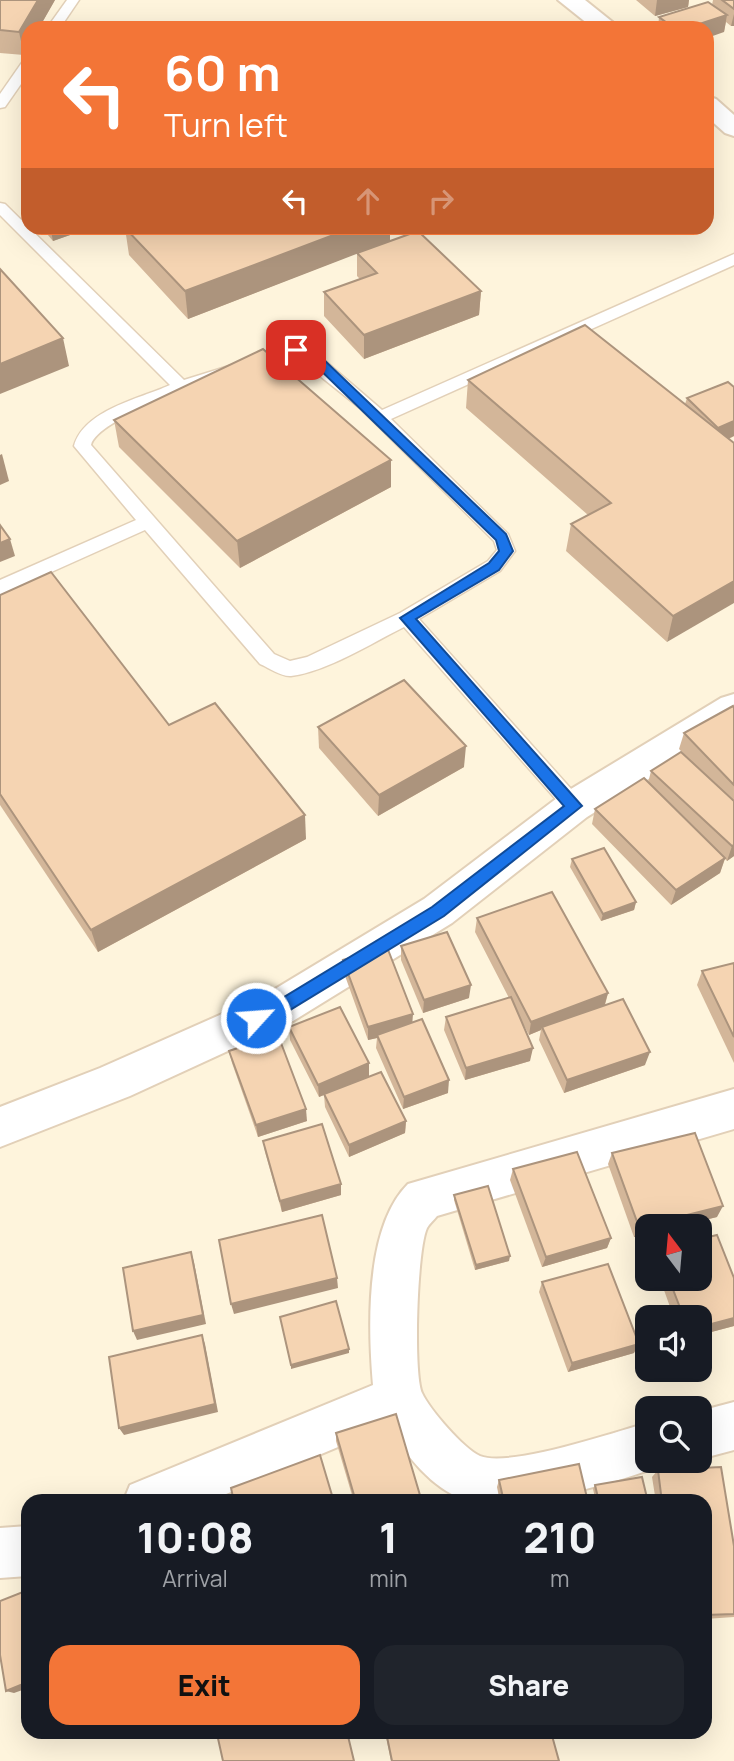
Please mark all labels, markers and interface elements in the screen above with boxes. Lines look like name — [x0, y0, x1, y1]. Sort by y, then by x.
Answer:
text: 60 m — [164, 39, 281, 106]
icon: left — [49, 49, 140, 140]
text: Turn left — [164, 103, 288, 147]
icon: left — [276, 182, 314, 220]
icon: ahead — [349, 182, 387, 220]
icon: right — [422, 182, 460, 220]
pin — [266, 320, 326, 380]
icon: arrive — [277, 331, 315, 369]
position arrow — [219, 981, 293, 1055]
north arrow — [635, 1214, 712, 1292]
map controls — [635, 1214, 712, 1473]
button: sound — [635, 1305, 712, 1382]
button: search — [635, 1396, 712, 1473]
text: 10:08 — [137, 1508, 254, 1566]
text: 1 — [379, 1508, 398, 1566]
text: 210 — [524, 1508, 596, 1566]
text: Arrival — [162, 1562, 228, 1594]
text: min — [369, 1562, 408, 1594]
text: m — [550, 1562, 570, 1594]
button: Exit — [49, 1645, 360, 1725]
button: Share — [374, 1645, 684, 1725]

